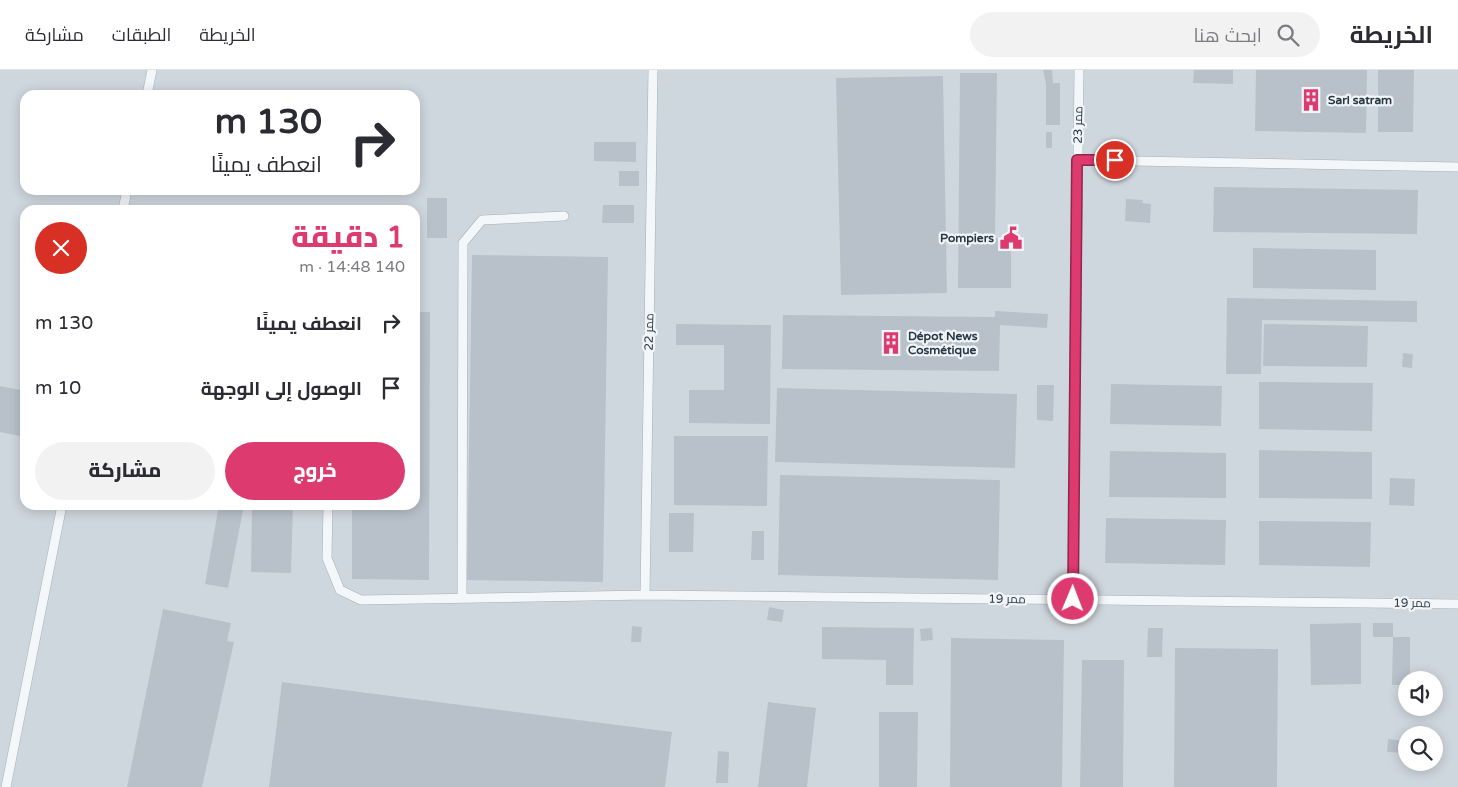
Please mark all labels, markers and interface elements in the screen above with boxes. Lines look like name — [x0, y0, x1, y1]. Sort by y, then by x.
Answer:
search box — [970, 12, 1320, 57]
icon: search — [1274, 21, 1302, 49]
text: الخريطة — [1350, 21, 1433, 50]
text: مشاركة — [25, 24, 84, 46]
text: الطبقات — [112, 24, 171, 46]
text: الخريطة — [199, 24, 256, 46]
text: ابحث هنا — [1193, 25, 1262, 47]
building icon: Sarl satram — [1298, 87, 1324, 113]
place label: Sarl satram — [1328, 93, 1392, 107]
text: 130 m — [215, 101, 322, 143]
street label: ممر 23 — [1071, 106, 1085, 144]
icon: right — [340, 110, 405, 175]
pin — [1094, 139, 1136, 181]
icon: arrive — [1101, 146, 1129, 174]
text: انعطف يمينًا — [211, 152, 322, 178]
text: 1 دقيقة — [291, 219, 405, 256]
button: close — [35, 222, 87, 274]
public building icon: Pompiers — [998, 225, 1024, 251]
place label: Pompiers — [940, 231, 994, 246]
text: 140 m · 14:48 — [299, 257, 405, 277]
icon: right — [377, 309, 405, 337]
text: 130 m — [35, 312, 93, 334]
text: انعطف يمينًا — [256, 313, 362, 335]
street label: ممر 22 — [642, 313, 656, 351]
place label: Dépot News Cosmétique — [908, 329, 978, 358]
building icon: Dépot News Cosmétique — [878, 330, 904, 356]
icon: arrive — [377, 374, 405, 402]
text: 10 m — [35, 377, 81, 399]
text: الوصول إلى الوجهة — [201, 378, 362, 400]
button: مشاركة — [35, 442, 215, 500]
button: خروج — [225, 442, 405, 500]
position arrow — [1046, 572, 1098, 624]
street label: ممر 19 — [988, 592, 1026, 606]
street label: ممر 19 — [1393, 596, 1431, 610]
map controls — [1398, 671, 1443, 771]
button: sound — [1398, 671, 1443, 716]
button: search — [1398, 726, 1443, 771]

